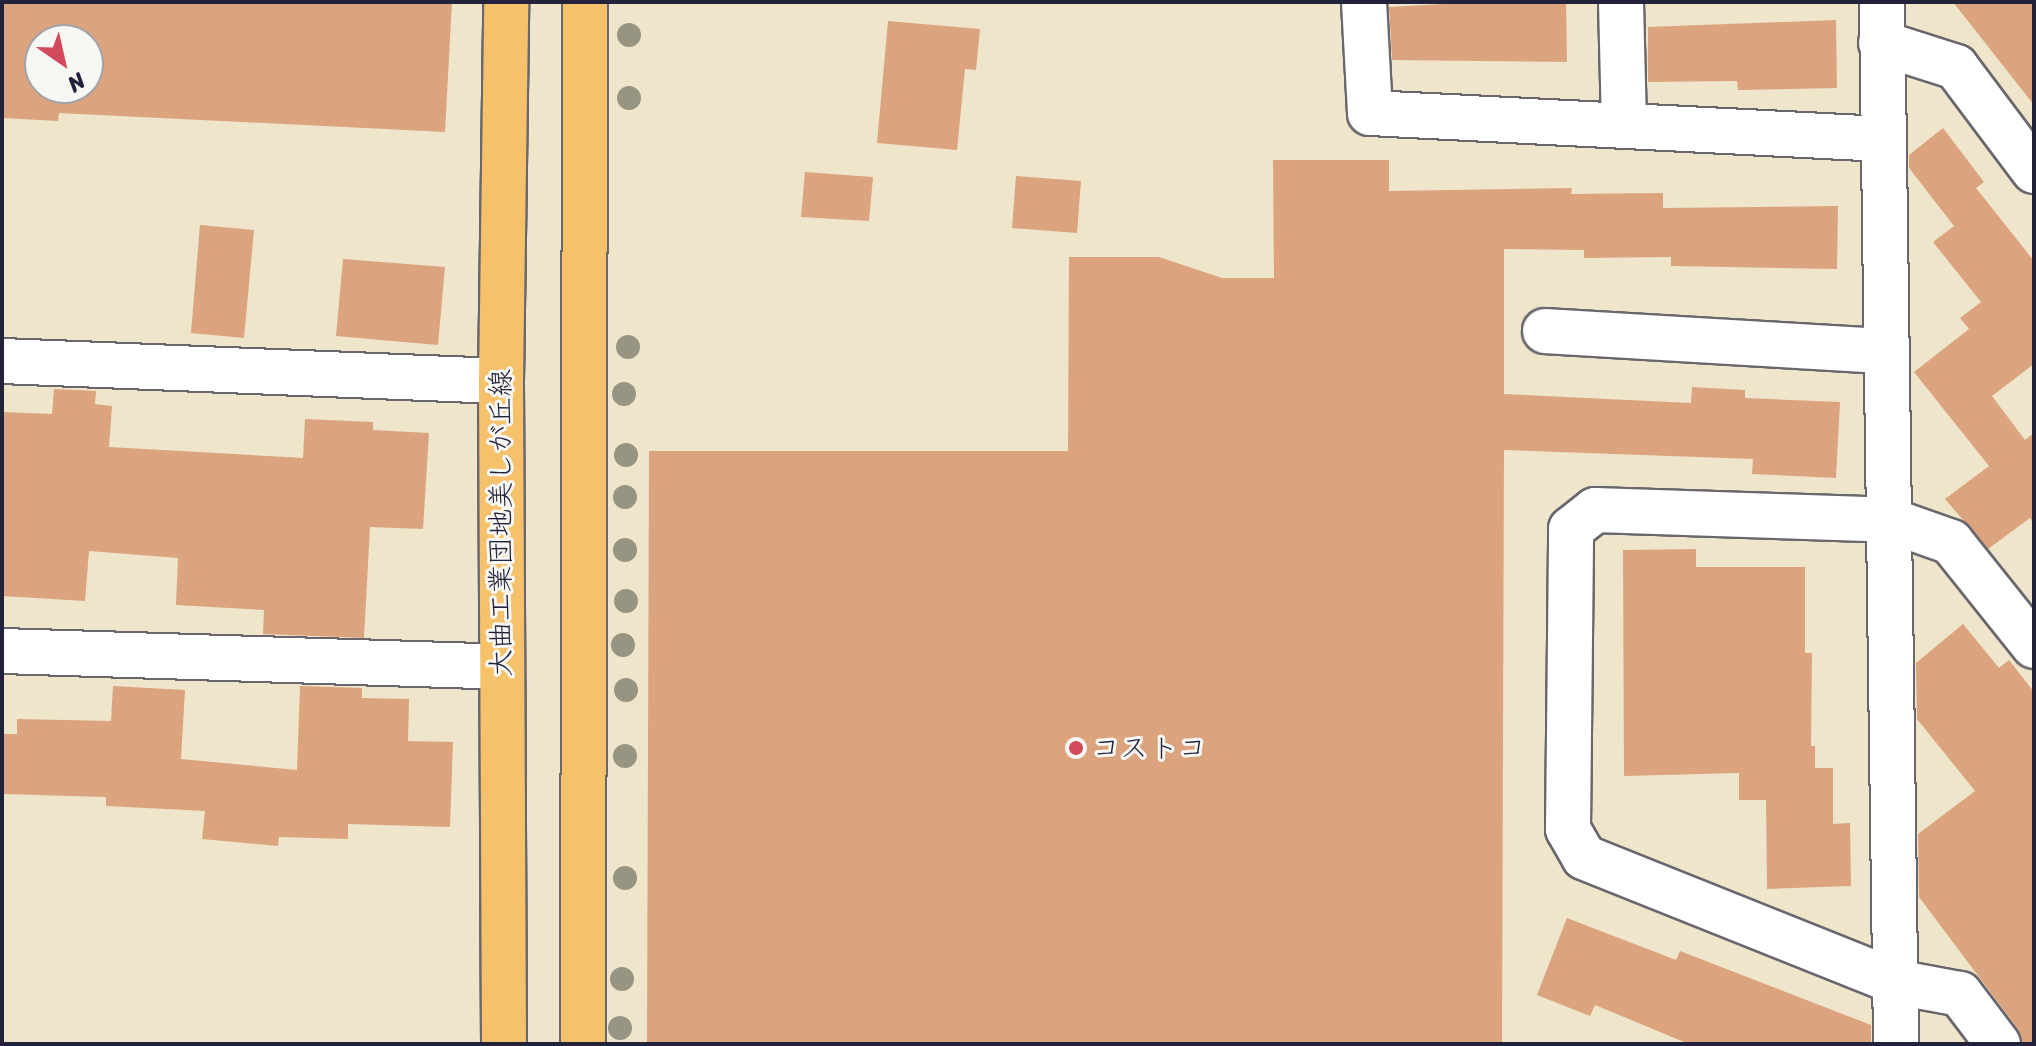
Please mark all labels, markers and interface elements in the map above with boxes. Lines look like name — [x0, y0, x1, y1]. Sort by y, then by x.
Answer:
north arrow — [24, 24, 104, 104]
text: N — [59, 62, 94, 103]
street label: 大曲工業団地美しが丘線 — [484, 369, 518, 677]
place label: コストコ — [1092, 731, 1204, 765]
marker: コストコ — [1067, 739, 1085, 757]

